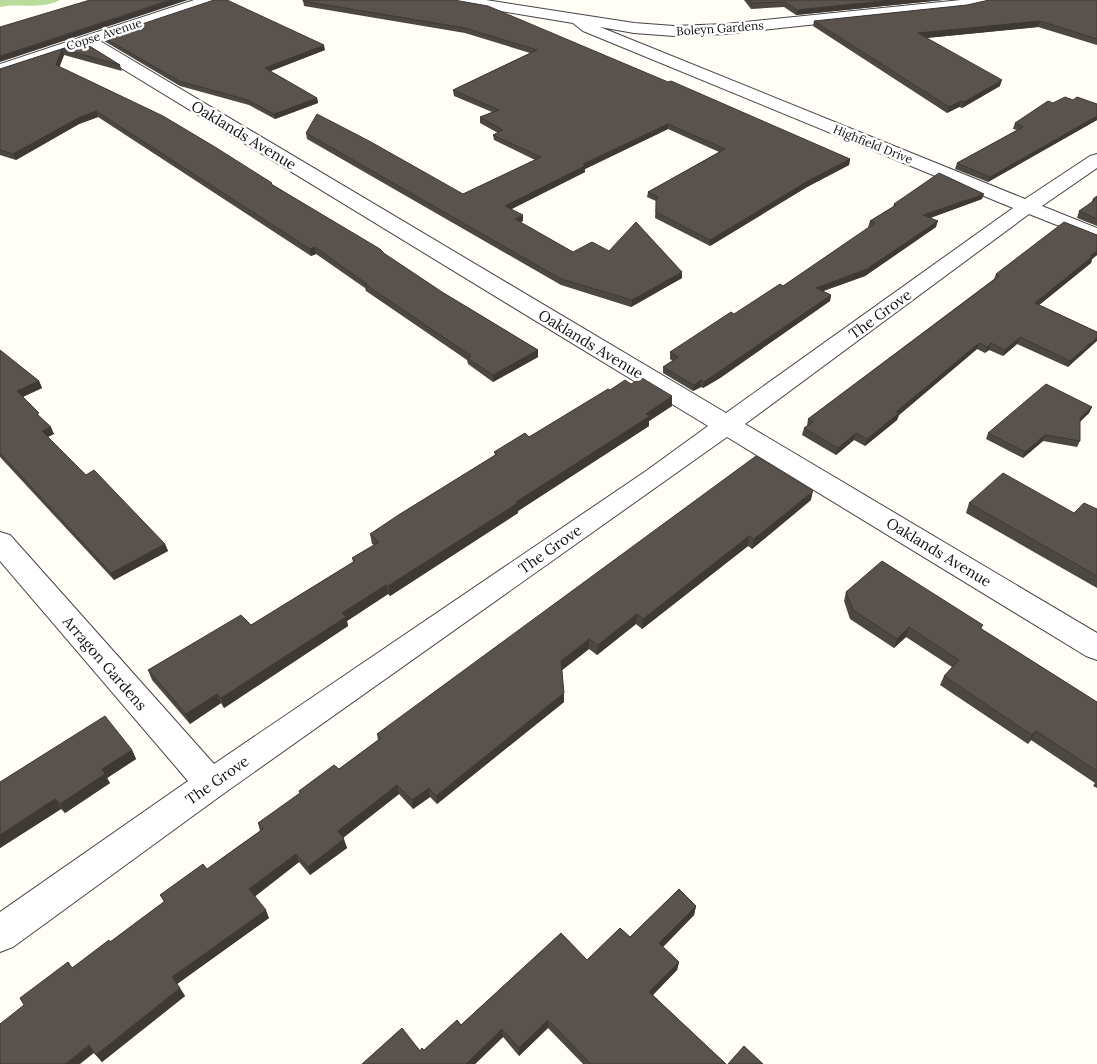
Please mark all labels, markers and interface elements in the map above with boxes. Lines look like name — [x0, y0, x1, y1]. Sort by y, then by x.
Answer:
street label: Copse Avenue — [64, 15, 144, 53]
street label: Boleyn Gardens — [676, 17, 765, 39]
street label: Oaklands Avenue — [188, 96, 300, 174]
street label: Highfield Drive — [831, 121, 915, 167]
street label: The Grove — [845, 285, 915, 343]
street label: Oaklands Avenue — [535, 305, 647, 383]
street label: Oaklands Avenue — [883, 513, 995, 591]
street label: The Grove — [515, 520, 585, 578]
street label: Arragon Gardens — [58, 611, 151, 714]
street label: The Grove — [182, 751, 252, 809]

